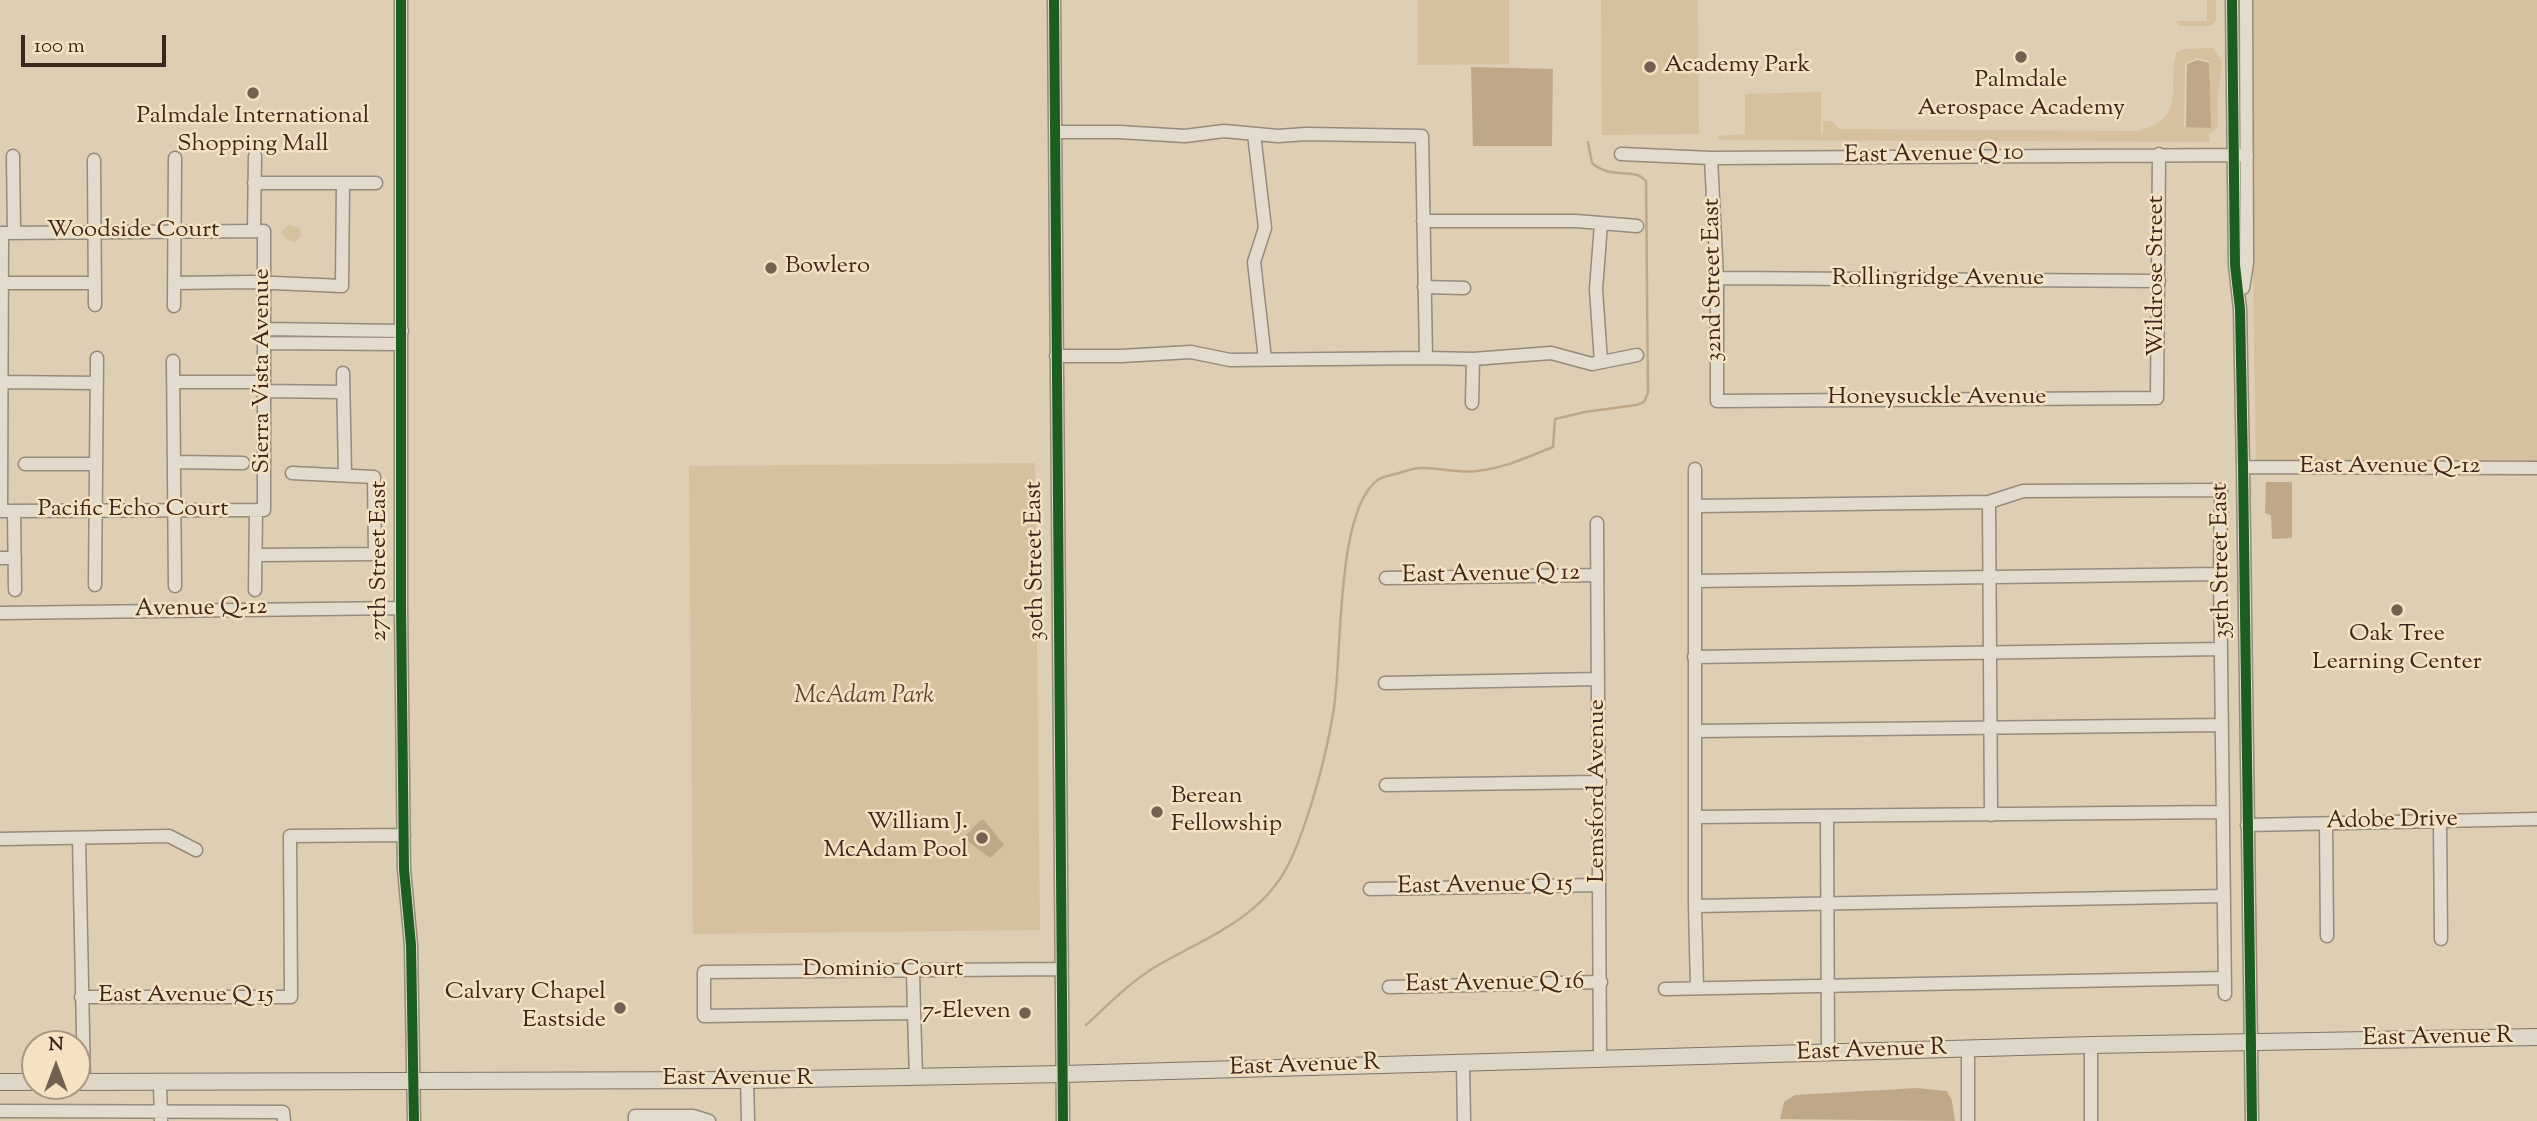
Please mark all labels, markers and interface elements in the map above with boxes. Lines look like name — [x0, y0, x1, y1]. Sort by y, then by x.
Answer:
scale bar — [24, 21, 170, 65]
text: 100 m — [34, 32, 85, 62]
marker: Palmdale Aerospace Academy — [2013, 49, 2029, 65]
place label: Academy Park — [1664, 53, 1810, 81]
marker: Academy Park — [1642, 59, 1658, 75]
place label: Palmdale Aerospace Academy — [1917, 68, 2125, 124]
marker: Palmdale International Shopping Mall — [245, 85, 261, 101]
place label: Palmdale International Shopping Mall — [136, 104, 370, 160]
street label: East Avenue Q 10 — [1844, 140, 2024, 172]
street label: Wildrose Street — [2144, 195, 2172, 357]
street label: 32nd Street East — [1699, 198, 1731, 362]
street label: Woodside Court — [47, 218, 219, 246]
place label: Bowlero — [785, 254, 870, 282]
marker: Bowlero — [763, 260, 779, 276]
street label: Rollingridge Avenue — [1832, 266, 2044, 294]
street label: Sierra Vista Avenue — [250, 268, 278, 474]
street label: Honeysuckle Avenue — [1828, 385, 2046, 413]
street label: East Avenue Q-12 — [2299, 454, 2481, 482]
street label: 27th Street East — [367, 481, 395, 641]
street label: 30th Street East — [1021, 481, 1053, 641]
street label: 35th Street East — [2207, 483, 2239, 639]
street label: Pacific Echo Court — [38, 497, 228, 525]
street label: East Avenue Q 12 — [1402, 560, 1580, 592]
street label: Avenue Q-12 — [134, 594, 268, 626]
marker: Oak Tree Learning Center — [2389, 602, 2405, 618]
place label: Oak Tree Learning Center — [2312, 622, 2482, 678]
park label: McAdam Park — [794, 684, 934, 712]
street label: Lemsford Avenue — [1585, 699, 1613, 883]
place label: Berean Fellowship — [1171, 784, 1282, 840]
marker: Berean Fellowship — [1149, 804, 1165, 820]
street label: Adobe Drive — [2326, 806, 2458, 838]
place label: William J. McAdam Pool — [823, 810, 968, 866]
marker: William J. McAdam Pool — [974, 830, 990, 846]
street label: East Avenue Q 15 — [1397, 871, 1573, 903]
street label: Dominio Court — [803, 957, 963, 985]
street label: East Avenue Q 16 — [1405, 969, 1585, 1001]
place label: Calvary Chapel Eastside — [445, 980, 606, 1036]
street label: East Avenue Q 15 — [98, 983, 274, 1011]
place label: 7-Eleven — [922, 999, 1011, 1027]
marker: Calvary Chapel Eastside — [612, 1000, 628, 1016]
marker: 7-Eleven — [1017, 1005, 1033, 1021]
street label: East Avenue R — [2362, 1023, 2514, 1055]
north arrow — [21, 1030, 91, 1100]
text: N — [48, 1032, 64, 1059]
street label: East Avenue R — [1796, 1035, 1948, 1069]
street label: East Avenue R — [1229, 1050, 1381, 1084]
street label: East Avenue R — [663, 1066, 813, 1094]

